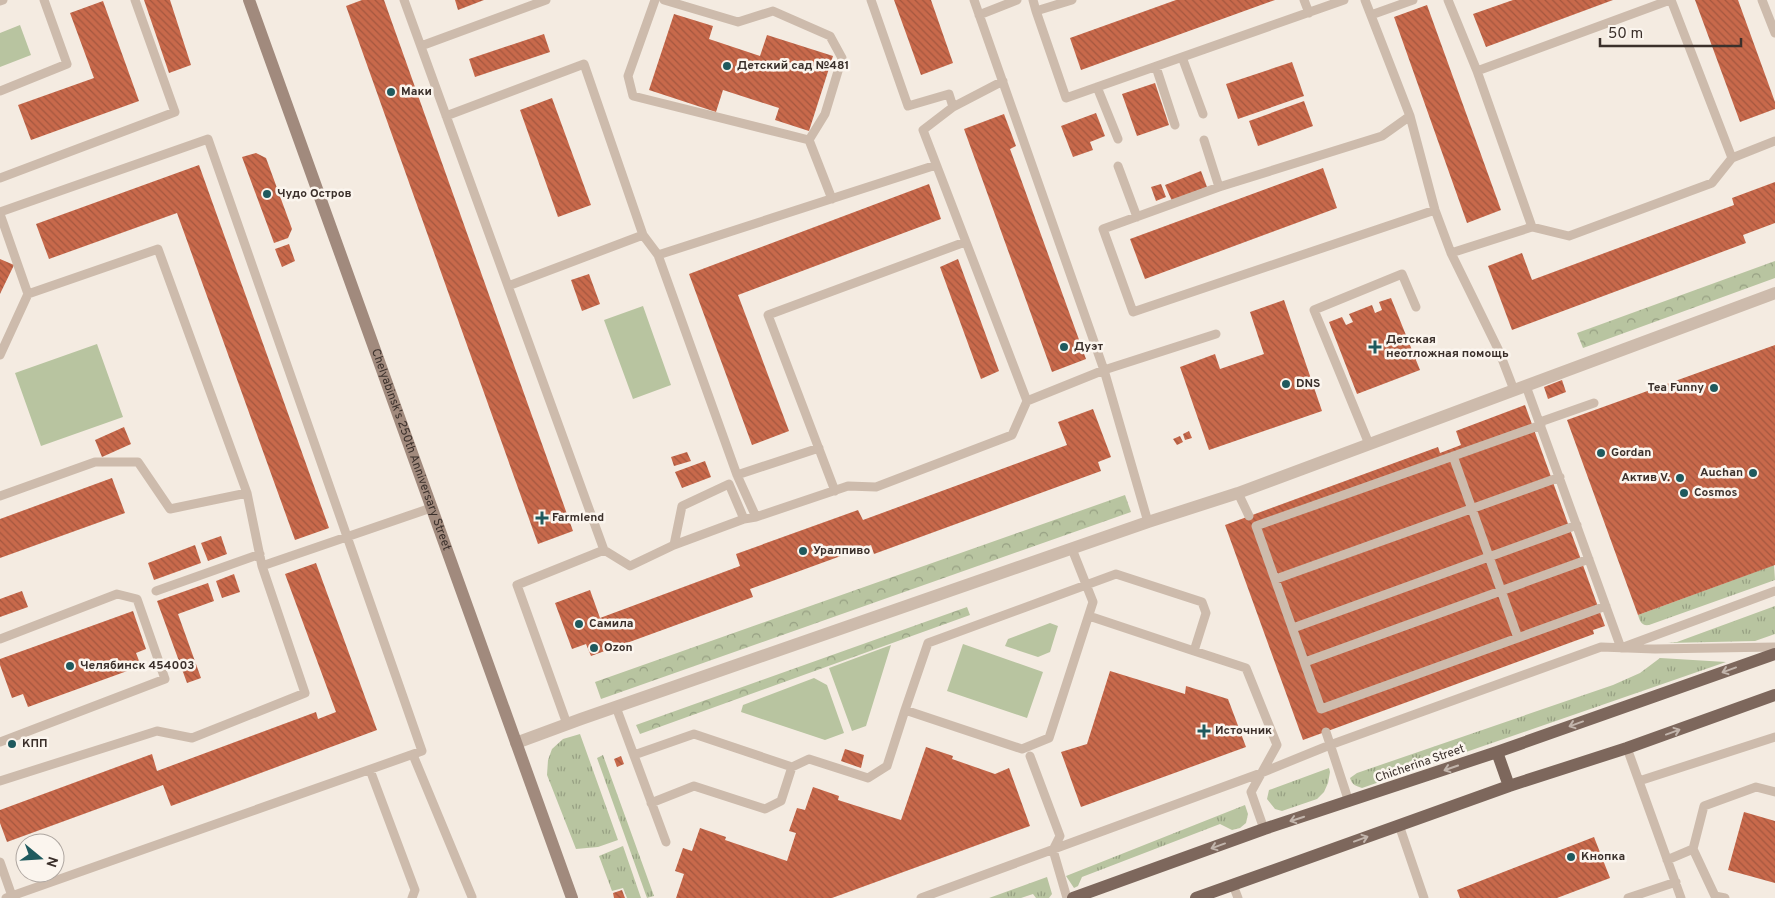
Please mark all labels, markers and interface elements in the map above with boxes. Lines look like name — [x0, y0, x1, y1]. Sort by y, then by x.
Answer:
scale bar — [1600, 15, 1741, 47]
text: 50 m — [1608, 25, 1643, 44]
place label: Детский сад №481 — [737, 58, 849, 74]
marker: Детский сад №481 — [721, 60, 733, 72]
place label: Маки — [401, 84, 432, 100]
marker: Маки — [385, 86, 397, 98]
place label: Чудо Остров — [277, 186, 352, 202]
marker: Чудо Остров — [261, 188, 273, 200]
place label: Детская неотложная помощь — [1386, 332, 1509, 362]
place label: Дуэт — [1074, 339, 1104, 355]
marker: Детская неотложная помощь — [1368, 340, 1382, 354]
marker: Дуэт — [1058, 341, 1070, 353]
street label: Chelyabinsk's 250th Anniversary Street — [367, 347, 454, 553]
place label: DNS — [1296, 376, 1320, 392]
marker: DNS — [1280, 378, 1292, 390]
place label: Tea Funny — [1648, 380, 1704, 396]
marker: Tea Funny — [1708, 382, 1720, 394]
place label: Gordan — [1611, 445, 1651, 461]
marker: Gordan — [1595, 447, 1607, 459]
place label: Auchan — [1700, 465, 1743, 481]
marker: Auchan — [1747, 467, 1759, 479]
place label: Актив V. — [1621, 470, 1670, 486]
marker: Актив V. — [1674, 472, 1686, 484]
place label: Cosmos — [1694, 485, 1737, 501]
marker: Cosmos — [1678, 487, 1690, 499]
place label: Farmlend — [552, 510, 604, 526]
marker: Farmlend — [536, 512, 548, 524]
place label: Уралпиво — [813, 543, 870, 559]
marker: Уралпиво — [797, 545, 809, 557]
place label: Самила — [589, 616, 634, 632]
marker: Самила — [573, 618, 585, 630]
place label: Ozon — [604, 640, 633, 656]
marker: Ozon — [588, 642, 600, 654]
place label: Челябинск 454003 — [80, 658, 194, 674]
marker: Челябинск 454003 — [64, 660, 76, 672]
one-way arrow — [1722, 666, 1737, 675]
one-way arrow — [1569, 720, 1584, 729]
place label: Источник — [1215, 723, 1272, 739]
marker: Источник — [1197, 724, 1211, 738]
one-way arrow — [1665, 727, 1681, 736]
place label: КПП — [22, 736, 48, 752]
marker: КПП — [6, 738, 18, 750]
street label: Chicherina Street — [1373, 741, 1467, 787]
one-way arrow — [1444, 764, 1459, 773]
one-way arrow — [1289, 815, 1305, 824]
north arrow — [15, 833, 65, 883]
one-way arrow — [1353, 834, 1369, 843]
one-way arrow — [1211, 842, 1226, 851]
place label: Кнопка — [1581, 849, 1625, 865]
marker: Кнопка — [1565, 851, 1577, 863]
text: N — [41, 854, 61, 869]

